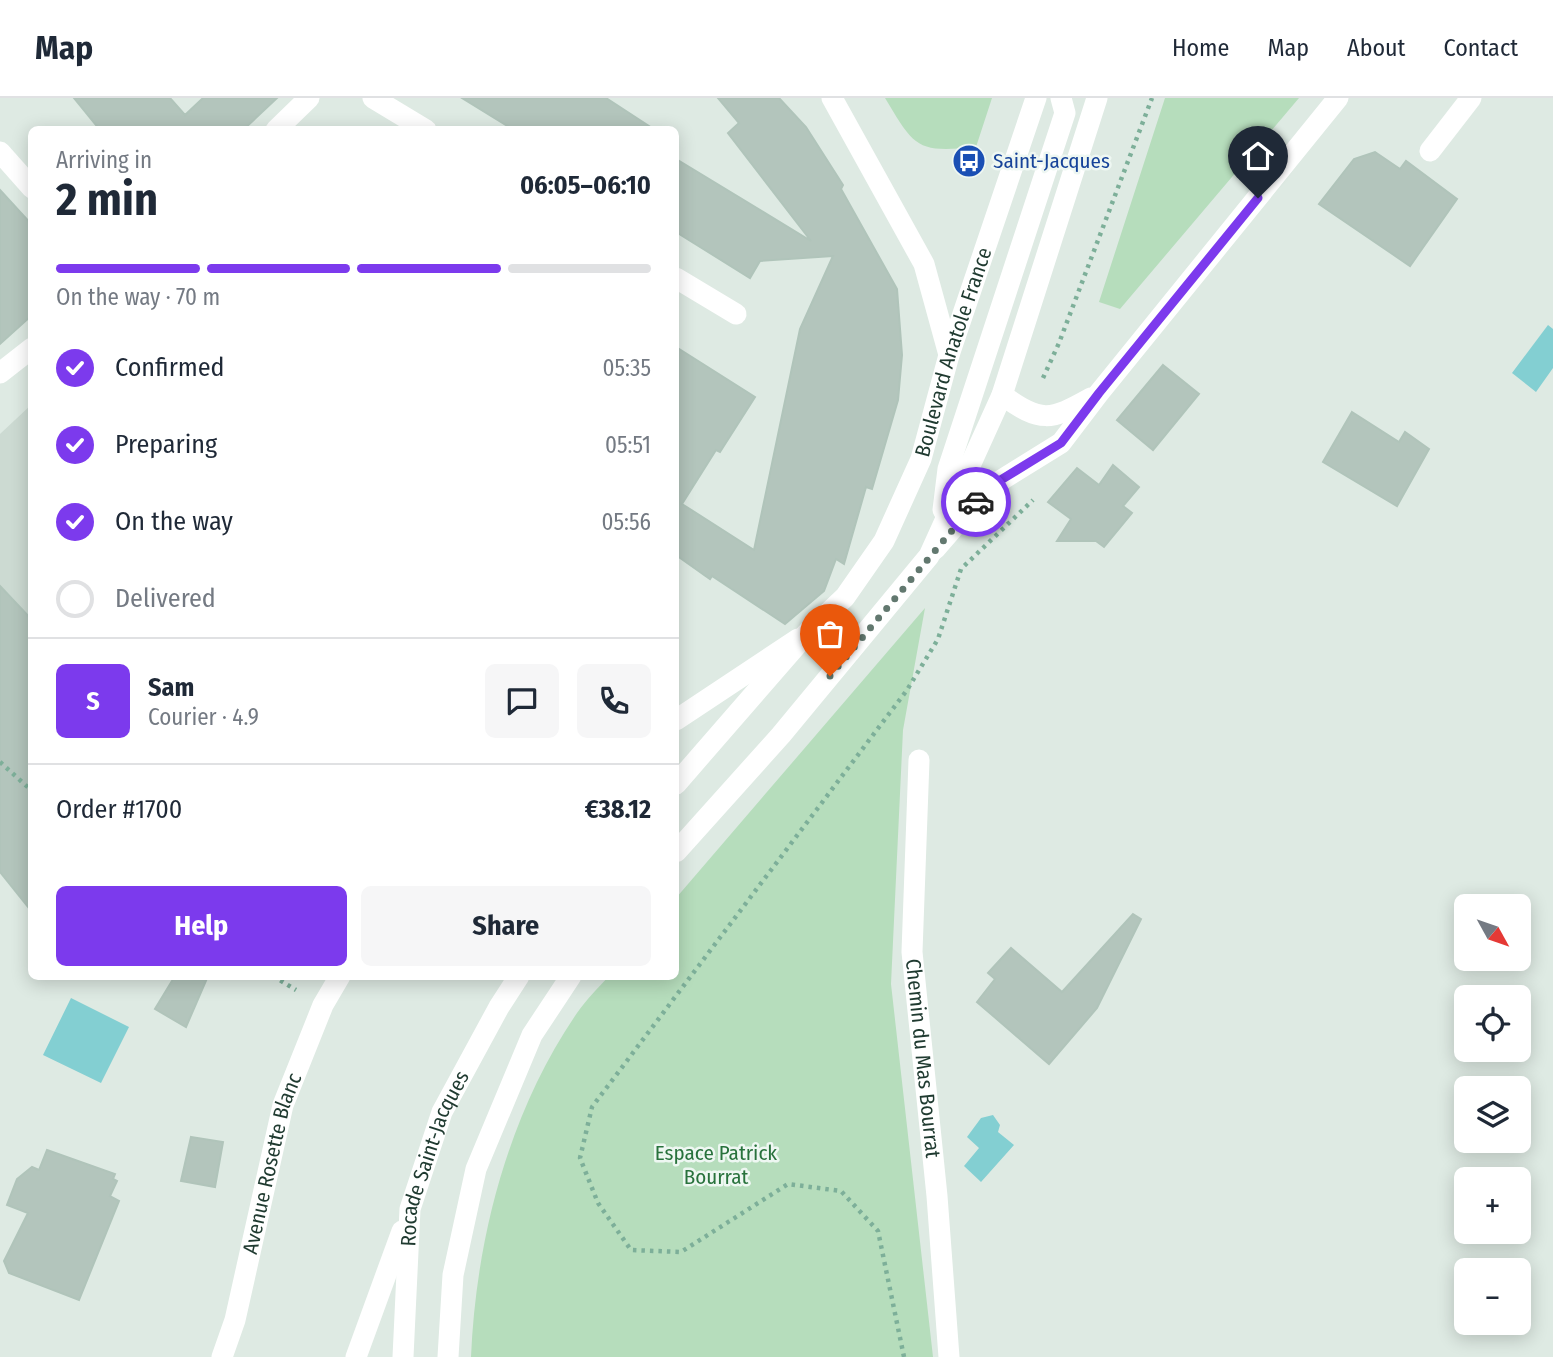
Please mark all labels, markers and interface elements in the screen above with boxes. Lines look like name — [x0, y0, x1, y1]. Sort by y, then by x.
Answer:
text: Map — [35, 28, 93, 68]
text: Home — [1172, 34, 1229, 62]
text: Map — [1267, 34, 1309, 62]
text: About — [1347, 34, 1405, 62]
text: Contact — [1443, 34, 1518, 62]
pin — [1228, 126, 1288, 198]
icon: home — [1239, 137, 1277, 175]
bus stop icon: Saint-Jacques — [950, 142, 988, 180]
text: Arriving in — [56, 146, 152, 174]
place label: Saint-Jacques — [993, 148, 1110, 174]
text: 06:05–06:10 — [520, 170, 651, 201]
text: 2 min — [56, 172, 158, 227]
street label: Boulevard Anatole France — [909, 244, 997, 460]
text: On the way · 70 m — [56, 283, 220, 311]
icon: check — [56, 349, 94, 387]
text: Confirmed — [115, 352, 225, 383]
text: 05:35 — [602, 354, 651, 382]
icon: check — [56, 426, 94, 464]
text: Preparing — [115, 429, 217, 460]
text: 05:51 — [605, 431, 651, 459]
courier — [941, 467, 1011, 537]
icon: car — [957, 483, 995, 521]
icon: check — [56, 503, 94, 541]
text: On the way — [115, 506, 233, 537]
text: 05:56 — [602, 508, 651, 536]
text: Delivered — [115, 583, 216, 614]
pin — [800, 604, 860, 676]
icon: bag — [811, 615, 849, 653]
button: chat — [485, 664, 559, 738]
button: phone — [577, 664, 651, 738]
text: Sam — [148, 672, 194, 703]
text: S — [86, 686, 100, 717]
text: Courier · 4.9 — [148, 703, 259, 731]
text: Order #1700 — [56, 794, 182, 825]
text: €38.12 — [585, 794, 651, 825]
button: Help — [56, 886, 347, 966]
button: Share — [361, 886, 651, 966]
north arrow — [1454, 894, 1531, 971]
map controls — [1454, 894, 1531, 1335]
street label: Chemin du Mas Bourrat — [900, 957, 946, 1159]
button: locate — [1454, 985, 1531, 1062]
street label: Rocade Saint-Jacques — [395, 1066, 475, 1247]
street label: Avenue Rosette Blanc — [237, 1069, 307, 1257]
button: layers — [1454, 1076, 1531, 1153]
park label: Espace Patrick Bourrat — [655, 1140, 777, 1190]
button: + — [1454, 1167, 1531, 1244]
button: − — [1454, 1258, 1531, 1335]

